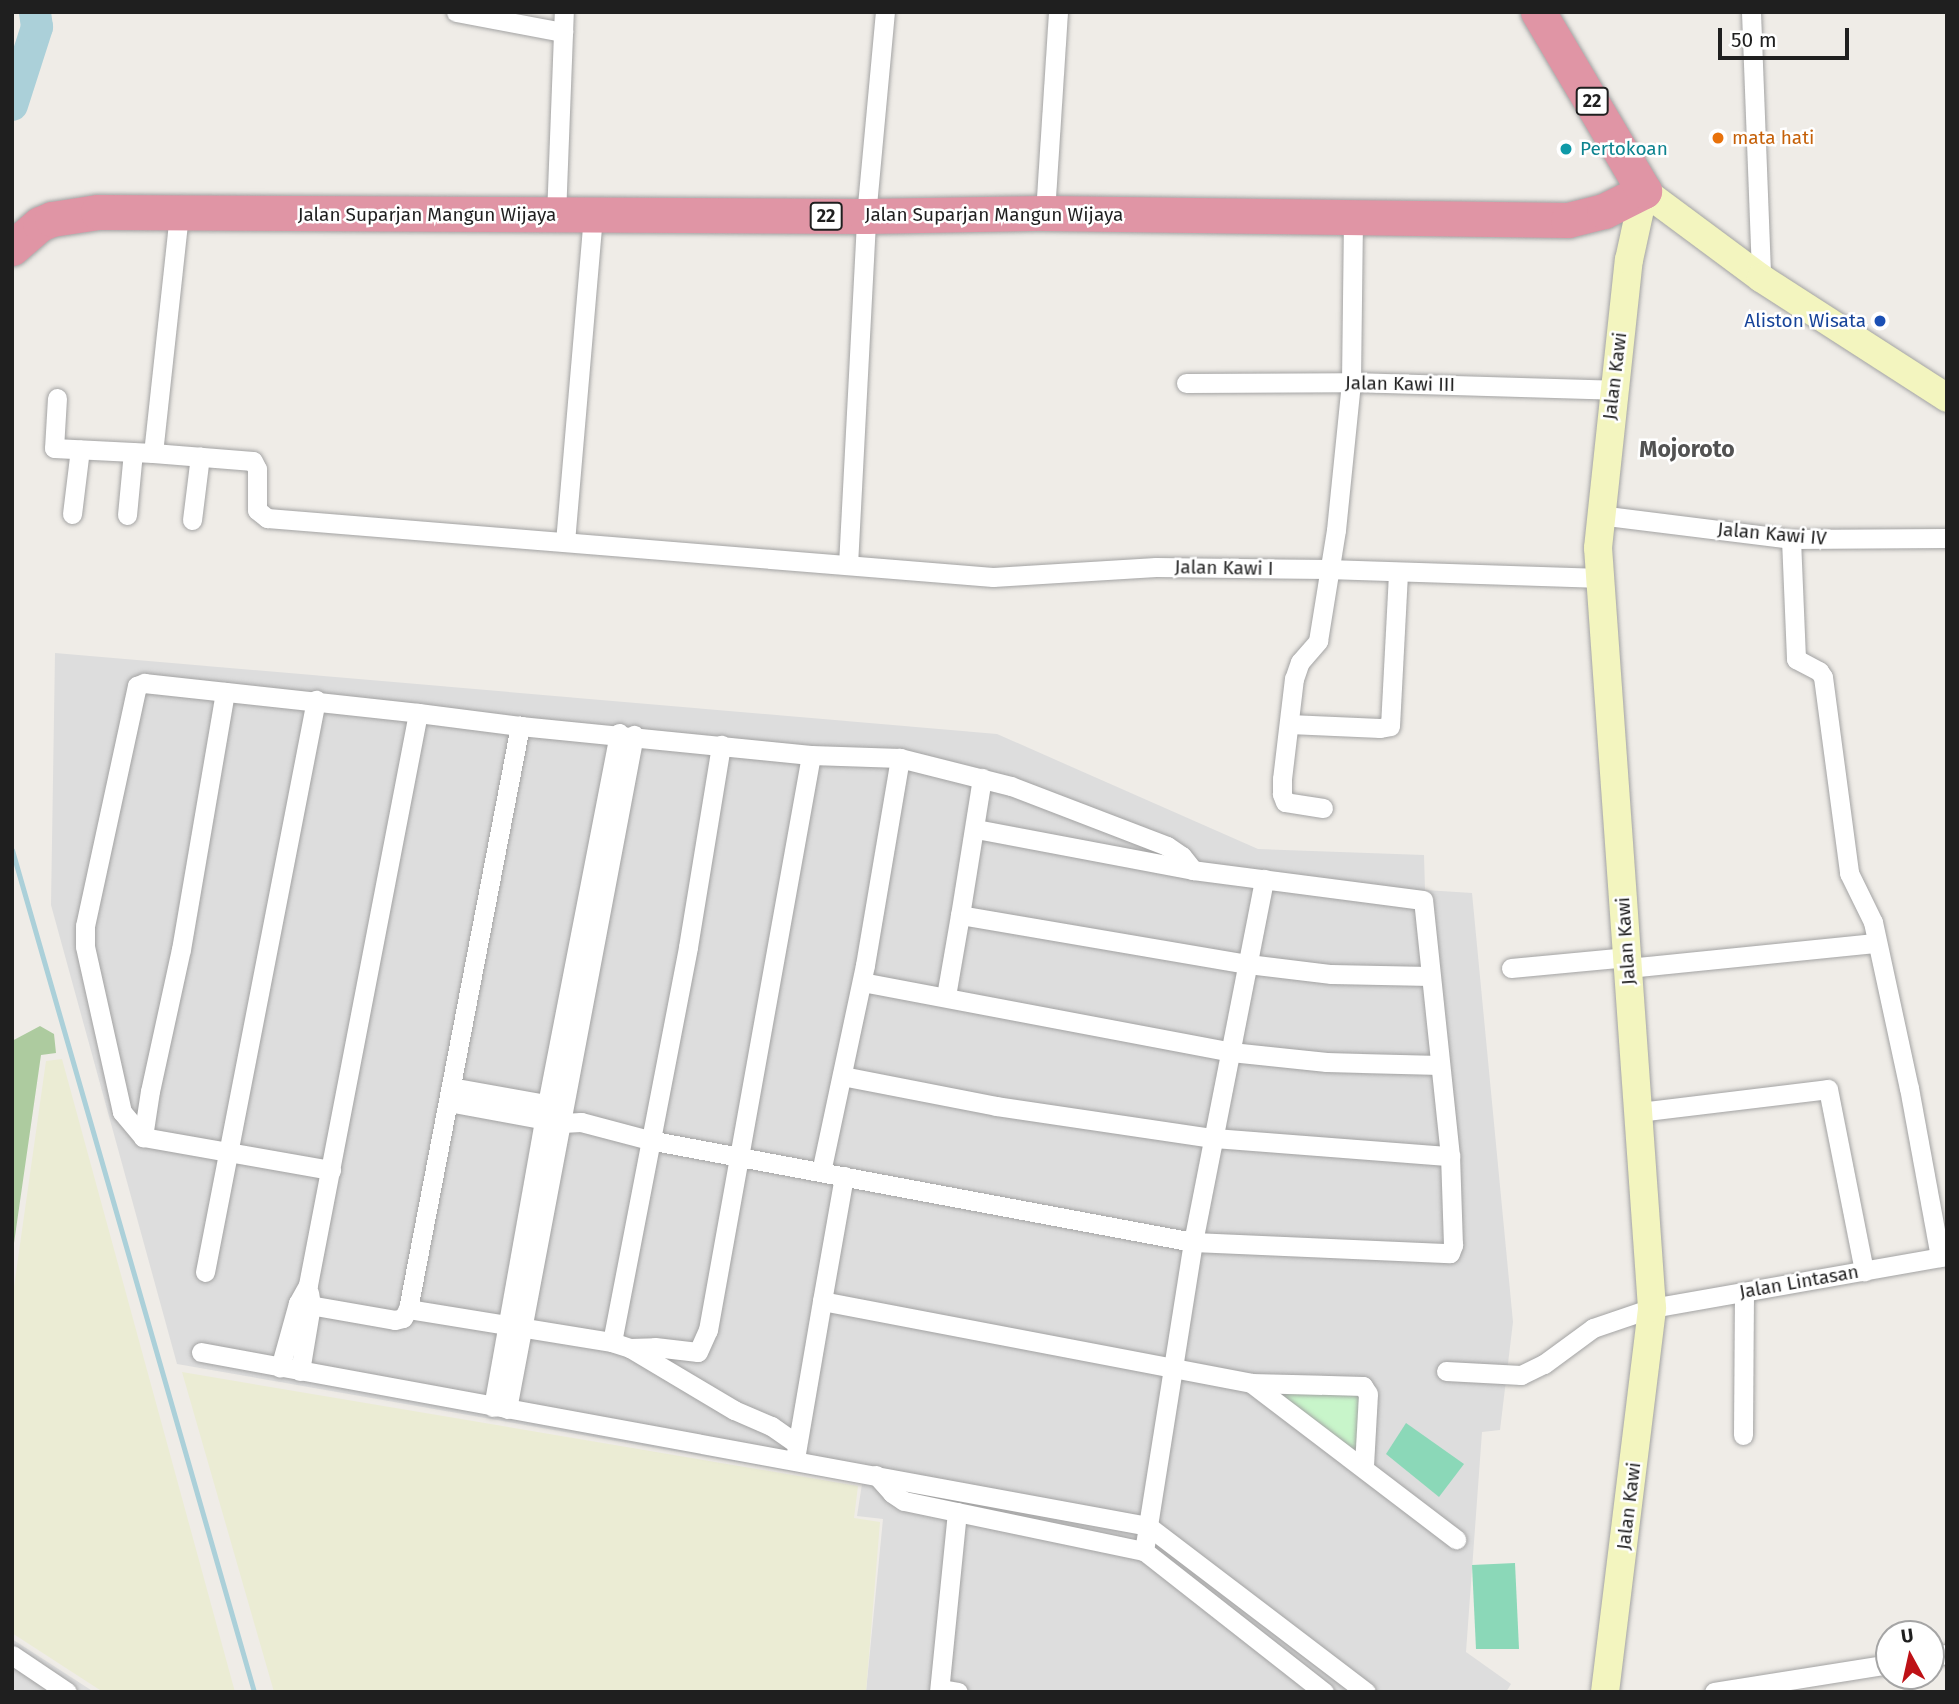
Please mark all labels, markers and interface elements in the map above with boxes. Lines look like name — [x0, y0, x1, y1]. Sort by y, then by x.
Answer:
scale bar — [1721, 14, 1852, 58]
text: 50 m — [1731, 27, 1777, 53]
road number: 22 — [1574, 86, 1610, 116]
place label: mata hati — [1732, 127, 1814, 149]
marker: mata hati — [1710, 130, 1726, 146]
place label: Pertokoan — [1580, 138, 1668, 160]
marker: Pertokoan — [1558, 141, 1574, 157]
road number: 22 — [808, 202, 844, 230]
street label: Jalan Suparjan Mangun Wijaya — [298, 204, 556, 226]
street label: Jalan Suparjan Mangun Wijaya — [865, 204, 1123, 226]
place label: Aliston Wisata — [1744, 310, 1866, 332]
marker: Aliston Wisata — [1872, 313, 1888, 329]
street label: Jalan Kawi — [1598, 331, 1632, 421]
street label: Jalan Kawi III — [1345, 372, 1455, 396]
district label: Mojoroto — [1639, 435, 1735, 463]
street label: Jalan Kawi IV — [1717, 518, 1827, 550]
street label: Jalan Kawi I — [1174, 556, 1274, 580]
street label: Jalan Kawi — [1612, 896, 1640, 986]
street label: Jalan Lintasan — [1737, 1260, 1861, 1304]
street label: Jalan Kawi — [1612, 1461, 1646, 1551]
north arrow — [1875, 1620, 1945, 1690]
text: U — [1900, 1623, 1915, 1648]

